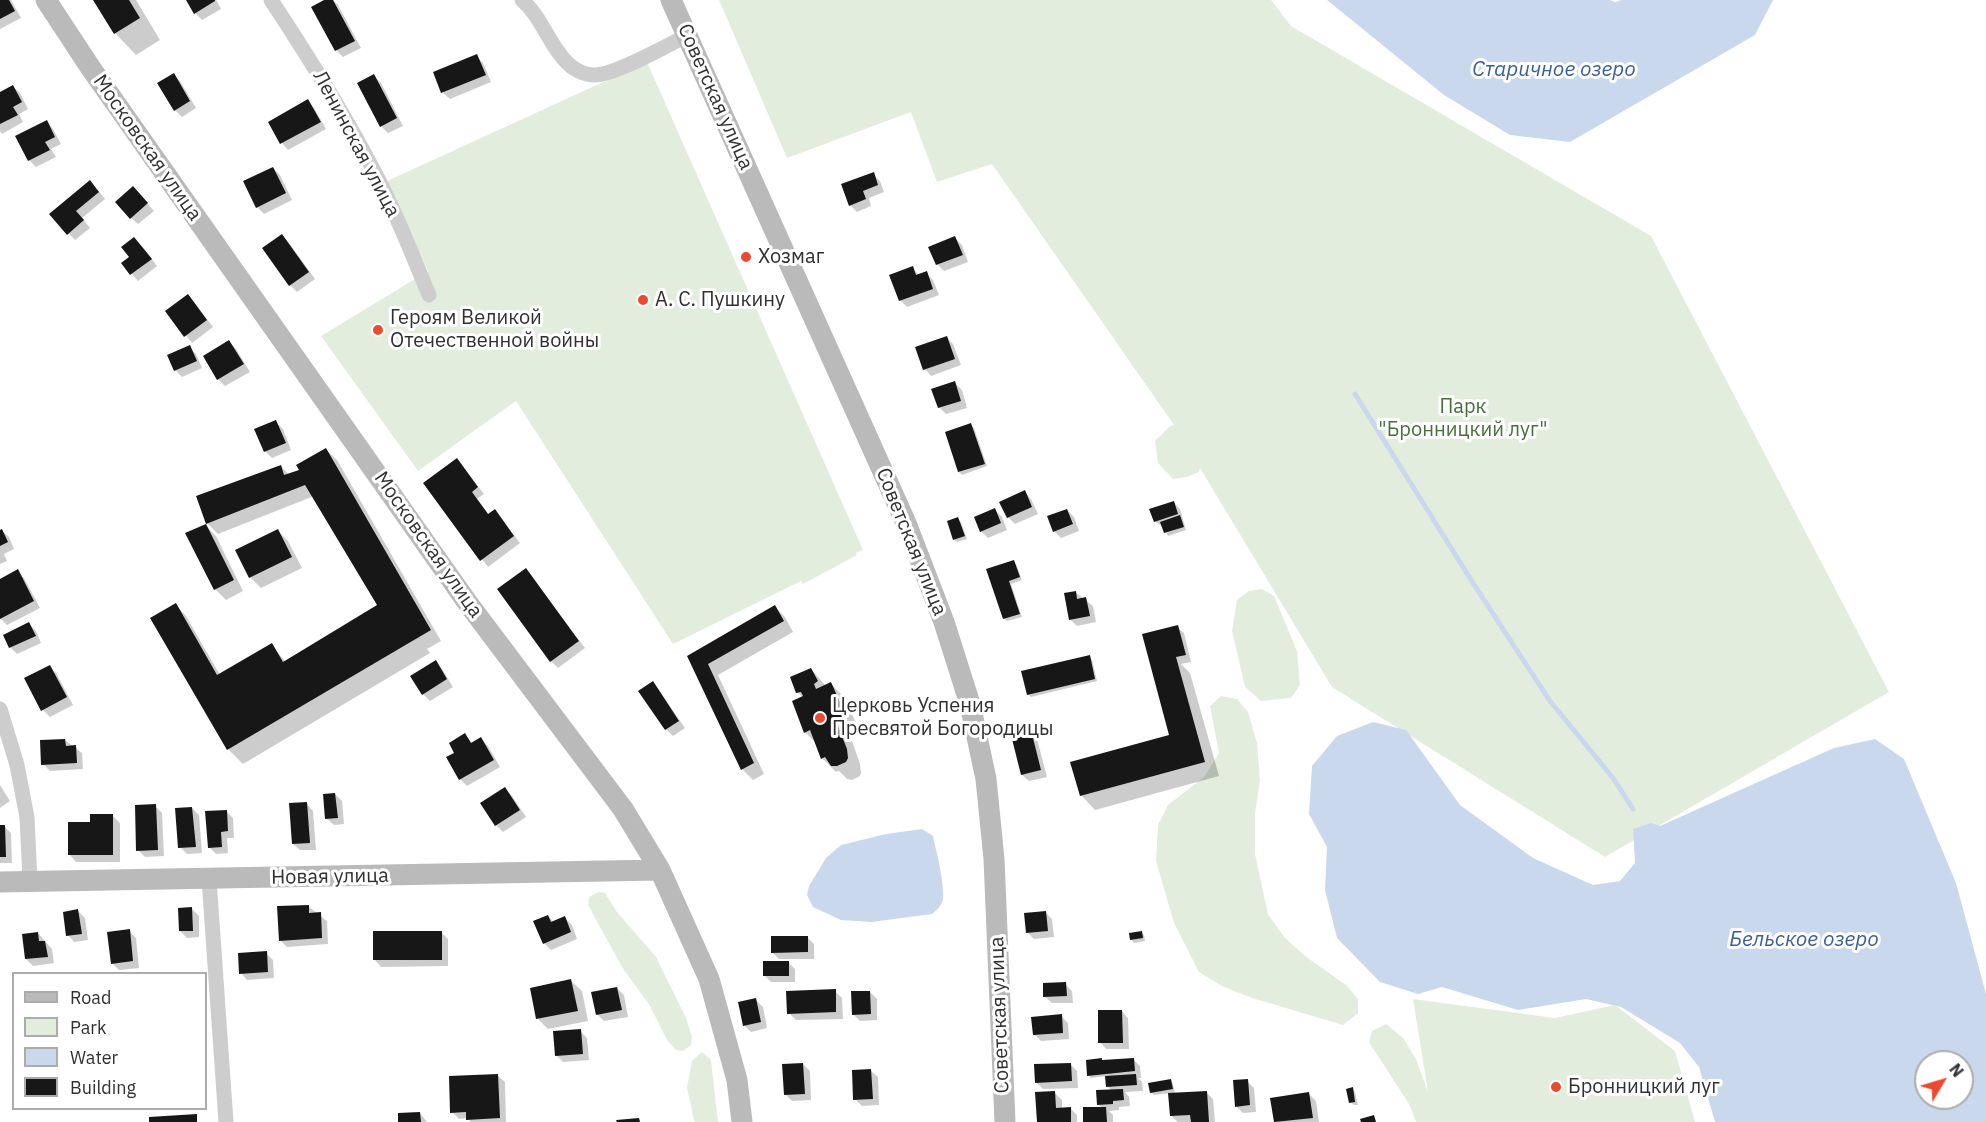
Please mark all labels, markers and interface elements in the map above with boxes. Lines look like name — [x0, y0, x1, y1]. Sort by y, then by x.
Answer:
street label: Советская улица — [672, 20, 758, 174]
water label: Старичное озеро — [1472, 57, 1636, 83]
street label: Ленинская улица — [307, 67, 405, 221]
street label: Московская улица — [88, 70, 206, 226]
place label: Хозмаг — [758, 245, 824, 269]
marker: Хозмаг — [739, 250, 753, 264]
place label: А. С. Пушкину — [655, 288, 785, 312]
marker: А. С. Пушкину — [636, 293, 650, 307]
place label: Героям Великой Отечественной войны — [390, 306, 599, 353]
marker: Героям Великой Отечественной войны — [371, 323, 385, 337]
park label: Парк "Бронницкий луг" — [1378, 395, 1548, 442]
street label: Советская улица — [870, 465, 952, 619]
street label: Московская улица — [369, 467, 487, 623]
place label: Церковь Успения Пресвятой Богородицы — [832, 694, 1053, 741]
marker: Церковь Успения Пресвятой Богородицы — [813, 711, 827, 725]
street label: Новая улица — [271, 864, 389, 890]
water label: Бельское озеро — [1729, 927, 1879, 953]
street label: Советская улица — [985, 936, 1015, 1094]
legend — [12, 972, 207, 1110]
text: Road — [70, 986, 111, 1009]
text: Park — [70, 1016, 106, 1039]
text: Water — [70, 1046, 118, 1069]
north arrow — [1914, 1050, 1974, 1110]
text: N — [1945, 1059, 1968, 1081]
place label: Бронницкий луг — [1568, 1075, 1720, 1099]
text: Building — [70, 1076, 136, 1099]
marker: Бронницкий луг — [1549, 1080, 1563, 1094]

